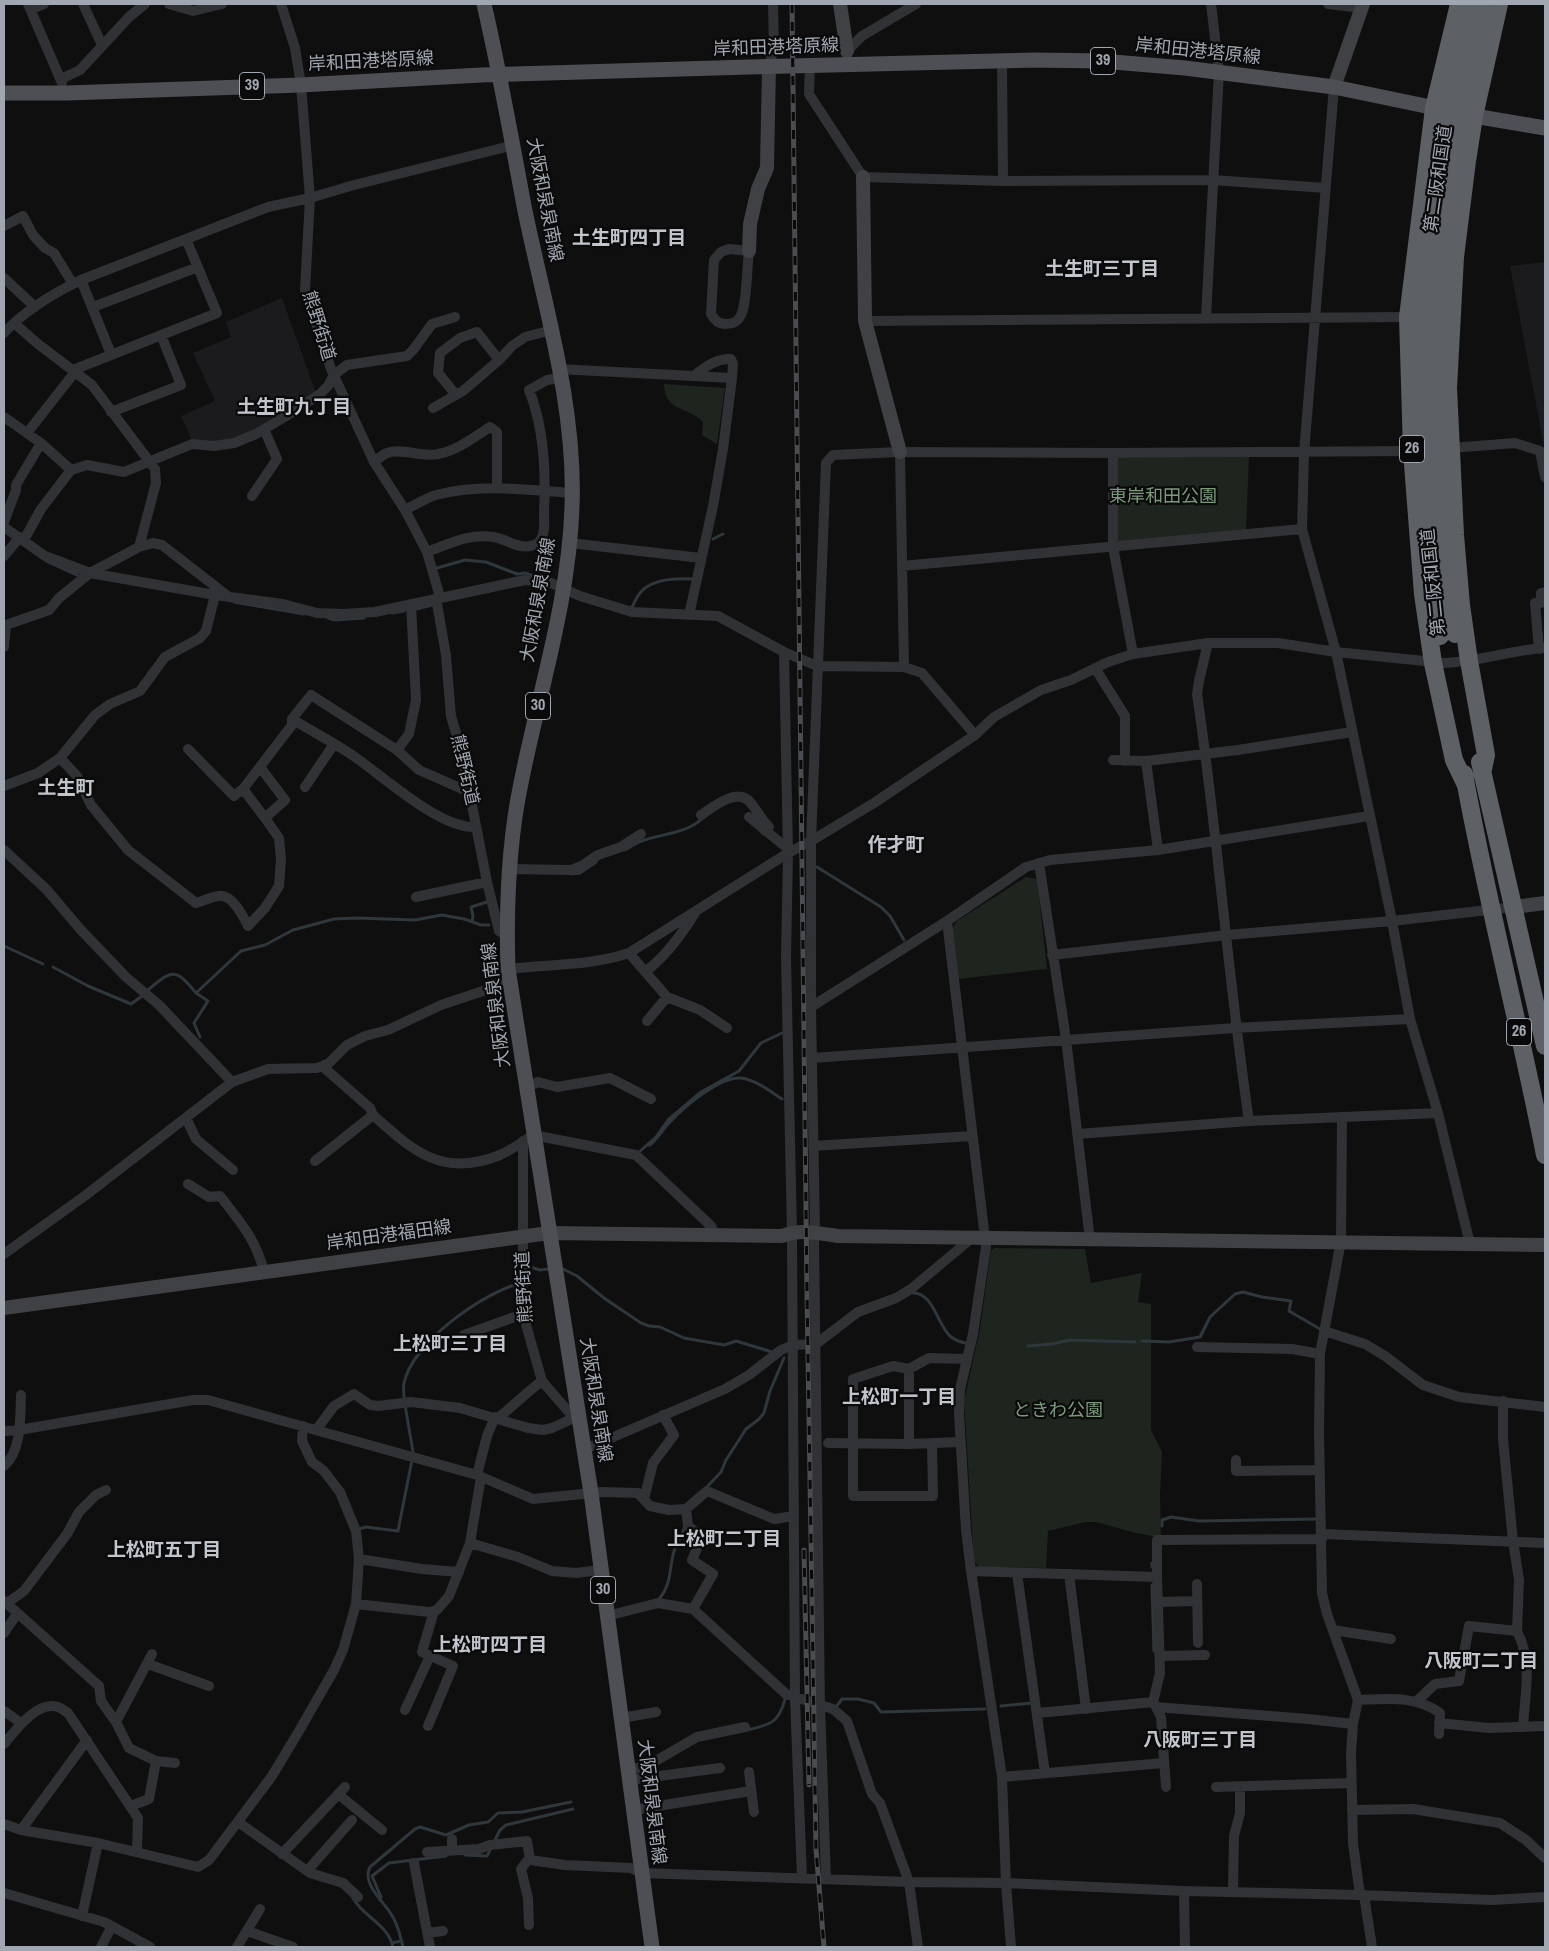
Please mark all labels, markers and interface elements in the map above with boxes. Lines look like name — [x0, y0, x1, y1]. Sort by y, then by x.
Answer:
street label: 岸和田港塔原線 — [713, 35, 839, 61]
street label: 岸和田港塔原線 — [1134, 35, 1262, 69]
street label: 岸和田港塔原線 — [308, 48, 434, 76]
road number: 39 — [1090, 48, 1116, 74]
road number: 39 — [240, 72, 264, 100]
street label: 第二阪和国道 — [1421, 124, 1457, 234]
street label: 大阪和泉泉南線 — [521, 136, 567, 264]
district label: 土生町四丁目 — [572, 228, 686, 250]
district label: 土生町三丁目 — [1045, 259, 1159, 281]
street label: 熊野街道 — [297, 288, 339, 364]
district label: 土生町九丁目 — [237, 397, 351, 419]
road number: 26 — [1400, 436, 1424, 462]
park label: 東岸和田公園 — [1109, 486, 1217, 508]
street label: 第二阪和国道 — [1418, 527, 1450, 637]
street label: 大阪和泉泉南線 — [517, 536, 561, 664]
road number: 30 — [526, 692, 550, 719]
street label: 熊野街道 — [445, 732, 483, 808]
district label: 土生町 — [38, 778, 94, 800]
district label: 作才町 — [868, 835, 924, 857]
street label: 大阪和泉泉南線 — [479, 941, 515, 1069]
road number: 26 — [1506, 1019, 1532, 1046]
street label: 岸和田港福田線 — [325, 1217, 453, 1255]
street label: 熊野街道 — [512, 1250, 538, 1324]
district label: 上松町三丁目 — [393, 1334, 507, 1356]
street label: 大阪和泉泉南線 — [574, 1336, 616, 1464]
district label: 上松町一丁目 — [842, 1387, 956, 1409]
park label: ときわ公園 — [1013, 1400, 1103, 1422]
district label: 上松町二丁目 — [667, 1529, 781, 1551]
district label: 上松町五丁目 — [107, 1540, 221, 1562]
road number: 30 — [590, 1576, 616, 1604]
district label: 上松町四丁目 — [433, 1635, 547, 1657]
district label: 八阪町二丁目 — [1424, 1651, 1538, 1673]
district label: 八阪町三丁目 — [1143, 1730, 1257, 1752]
street label: 大阪和泉泉南線 — [633, 1738, 669, 1866]

